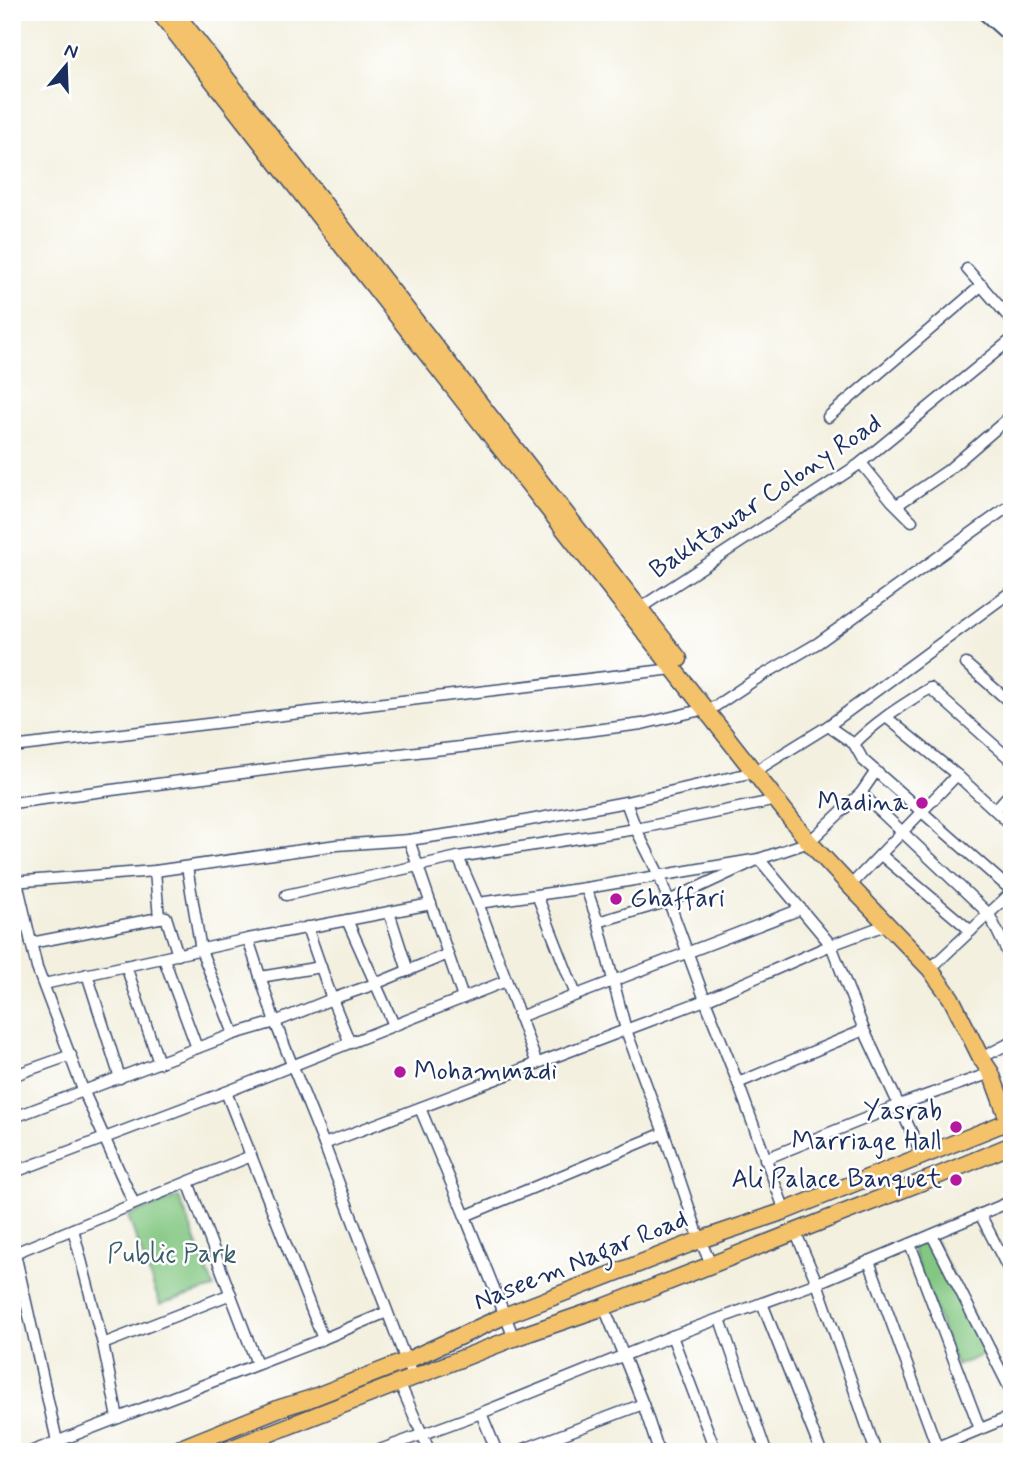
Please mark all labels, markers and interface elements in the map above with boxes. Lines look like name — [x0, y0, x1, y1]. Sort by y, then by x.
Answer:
north arrow — [32, 32, 102, 102]
text: N — [61, 37, 81, 65]
street label: Bakhtawar Colony Road — [643, 407, 889, 587]
place label: Madina — [817, 786, 908, 820]
marker: Madina — [914, 795, 930, 811]
place label: Ghaffari — [630, 882, 725, 916]
marker: Ghaffari — [608, 891, 624, 907]
place label: Mohammadi — [414, 1055, 557, 1089]
marker: Mohammadi — [392, 1064, 408, 1080]
place label: Yasrab Marriage Hall — [792, 1095, 942, 1159]
marker: Yasrab Marriage Hall — [948, 1119, 964, 1135]
place label: Ali Palace Banquet — [731, 1163, 942, 1197]
marker: Ali Palace Banquet — [948, 1172, 964, 1188]
street label: Naseem Nagar Road — [469, 1203, 694, 1322]
park label: Public Park — [107, 1238, 237, 1272]

